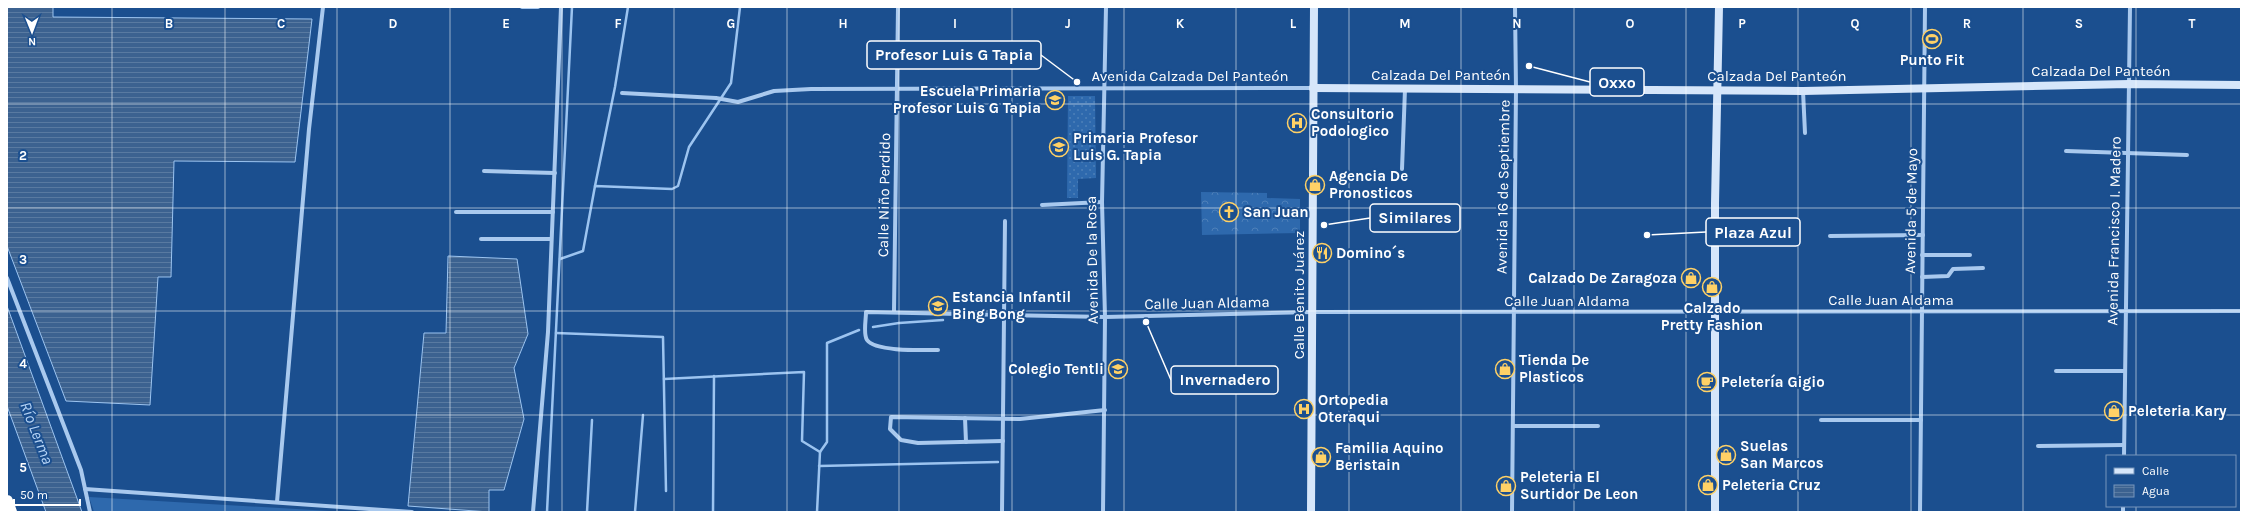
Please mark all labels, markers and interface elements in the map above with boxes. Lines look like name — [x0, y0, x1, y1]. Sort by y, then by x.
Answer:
north arrow — [12, 12, 52, 52]
text: B — [165, 16, 173, 31]
text: C — [277, 16, 285, 31]
text: D — [389, 16, 398, 31]
text: E — [502, 16, 510, 31]
text: F — [614, 16, 622, 31]
text: G — [727, 16, 735, 31]
text: H — [838, 16, 848, 31]
text: I — [953, 16, 957, 31]
text: J — [1065, 16, 1071, 31]
text: K — [1176, 16, 1185, 31]
text: L — [1290, 16, 1297, 31]
text: M — [1399, 16, 1411, 31]
text: N — [1512, 16, 1522, 31]
text: O — [1626, 16, 1635, 31]
text: P — [1738, 16, 1746, 31]
text: Q — [1851, 16, 1860, 31]
text: R — [1963, 16, 1971, 31]
text: S — [2075, 16, 2083, 31]
text: T — [2189, 16, 2196, 31]
sports icon: Punto Fit — [1921, 28, 1943, 50]
text: N — [28, 35, 36, 48]
callout: Profesor Luis G Tapia — [867, 41, 1041, 69]
text: Profesor Luis G Tapia — [875, 45, 1033, 64]
place label: Punto Fit — [1900, 51, 1964, 69]
street label: Calzada Del Panteón — [2031, 62, 2171, 80]
street label: Calzada Del Panteón — [1371, 66, 1511, 84]
street label: Avenida Calzada Del Panteón — [1091, 67, 1289, 85]
street label: Calzada Del Panteón — [1707, 67, 1847, 85]
callout: Oxxo — [1590, 68, 1644, 96]
text: Oxxo — [1598, 73, 1636, 92]
place label: Escuela Primaria Profesor Luis G Tapia — [893, 82, 1041, 117]
school or university icon: Escuela Primaria Profesor Luis G Tapia — [1044, 89, 1066, 111]
street label: Avenida 16 de Septiembre — [1492, 100, 1514, 274]
place label: Consultorio Podologico — [1311, 105, 1394, 140]
hospital icon: Consultorio Podologico — [1286, 112, 1308, 134]
place label: Primaria Profesor Luis G. Tapia — [1073, 129, 1198, 164]
street label: Calle Niño Perdido — [874, 133, 894, 257]
school or university icon: Primaria Profesor Luis G. Tapia — [1048, 136, 1070, 158]
street label: Avenida Francisco I. Madero — [2103, 136, 2125, 326]
text: 2 — [19, 148, 27, 163]
street label: Avenida 5 de Mayo — [1901, 148, 1921, 274]
place label: Agencia De Pronosticos — [1329, 167, 1413, 202]
shop icon: Agencia De Pronosticos — [1304, 174, 1326, 196]
street label: Avenida De la Rosa — [1082, 196, 1102, 324]
church icon: San Juan — [1218, 201, 1240, 223]
place label: San Juan — [1243, 203, 1309, 221]
callout: Similares — [1370, 204, 1460, 232]
text: Similares — [1378, 208, 1452, 227]
callout: Plaza Azul — [1706, 218, 1800, 246]
text: Plaza Azul — [1714, 223, 1792, 242]
street label: Calle Benito Juárez — [1290, 231, 1308, 359]
restaurant icon: Domino´s — [1311, 242, 1333, 264]
place label: Domino´s — [1336, 244, 1405, 262]
text: 3 — [19, 252, 27, 267]
shop icon: Calzado De Zaragoza — [1680, 267, 1702, 289]
place label: Calzado De Zaragoza — [1528, 269, 1677, 287]
shop icon: Calzado Pretty Fashion — [1701, 276, 1723, 298]
place label: Estancia Infantil Bing Bong — [952, 288, 1071, 323]
street label: Calle Juan Aldama — [1828, 291, 1954, 309]
street label: Calle Juan Aldama — [1504, 292, 1630, 310]
street label: Calle Juan Aldama — [1144, 293, 1270, 313]
school or university icon: Estancia Infantil Bing Bong — [927, 295, 949, 317]
place label: Calzado Pretty Fashion — [1661, 299, 1763, 334]
place label: Tienda De Plasticos — [1519, 351, 1589, 386]
text: 4 — [19, 356, 27, 371]
school or university icon: Colegio Tentli — [1107, 358, 1129, 380]
shop icon: Tienda De Plasticos — [1494, 358, 1516, 380]
place label: Colegio Tentli — [1008, 360, 1104, 378]
callout: Invernadero — [1171, 366, 1278, 394]
text: Invernadero — [1180, 370, 1270, 389]
cafe icon: Peletería Gigio — [1696, 371, 1718, 393]
place label: Peletería Gigio — [1721, 373, 1825, 391]
place label: Ortopedia Oteraqui — [1318, 391, 1389, 426]
hospital icon: Ortopedia Oteraqui — [1293, 398, 1315, 420]
water label: Río Lerma — [16, 399, 58, 467]
shop icon: Peleteria Kary — [2103, 400, 2125, 422]
place label: Peleteria Kary — [2128, 402, 2227, 420]
place label: Suelas San Marcos — [1740, 437, 1824, 472]
place label: Familia Aquino Beristain — [1335, 439, 1444, 474]
shop icon: Suelas San Marcos — [1715, 444, 1737, 466]
shop icon: Familia Aquino Beristain — [1310, 446, 1332, 468]
legend — [2106, 455, 2236, 507]
text: 5 — [19, 460, 27, 475]
text: Calle — [2142, 464, 2169, 478]
place label: Peleteria El Surtidor De Leon — [1520, 468, 1638, 503]
shop icon: Peleteria Cruz — [1697, 474, 1719, 496]
shop icon: Peleteria El Surtidor De Leon — [1495, 475, 1517, 497]
place label: Peleteria Cruz — [1722, 476, 1821, 494]
scale bar — [14, 481, 80, 507]
text: Agua — [2142, 484, 2170, 498]
text: 50 m — [20, 488, 48, 502]

